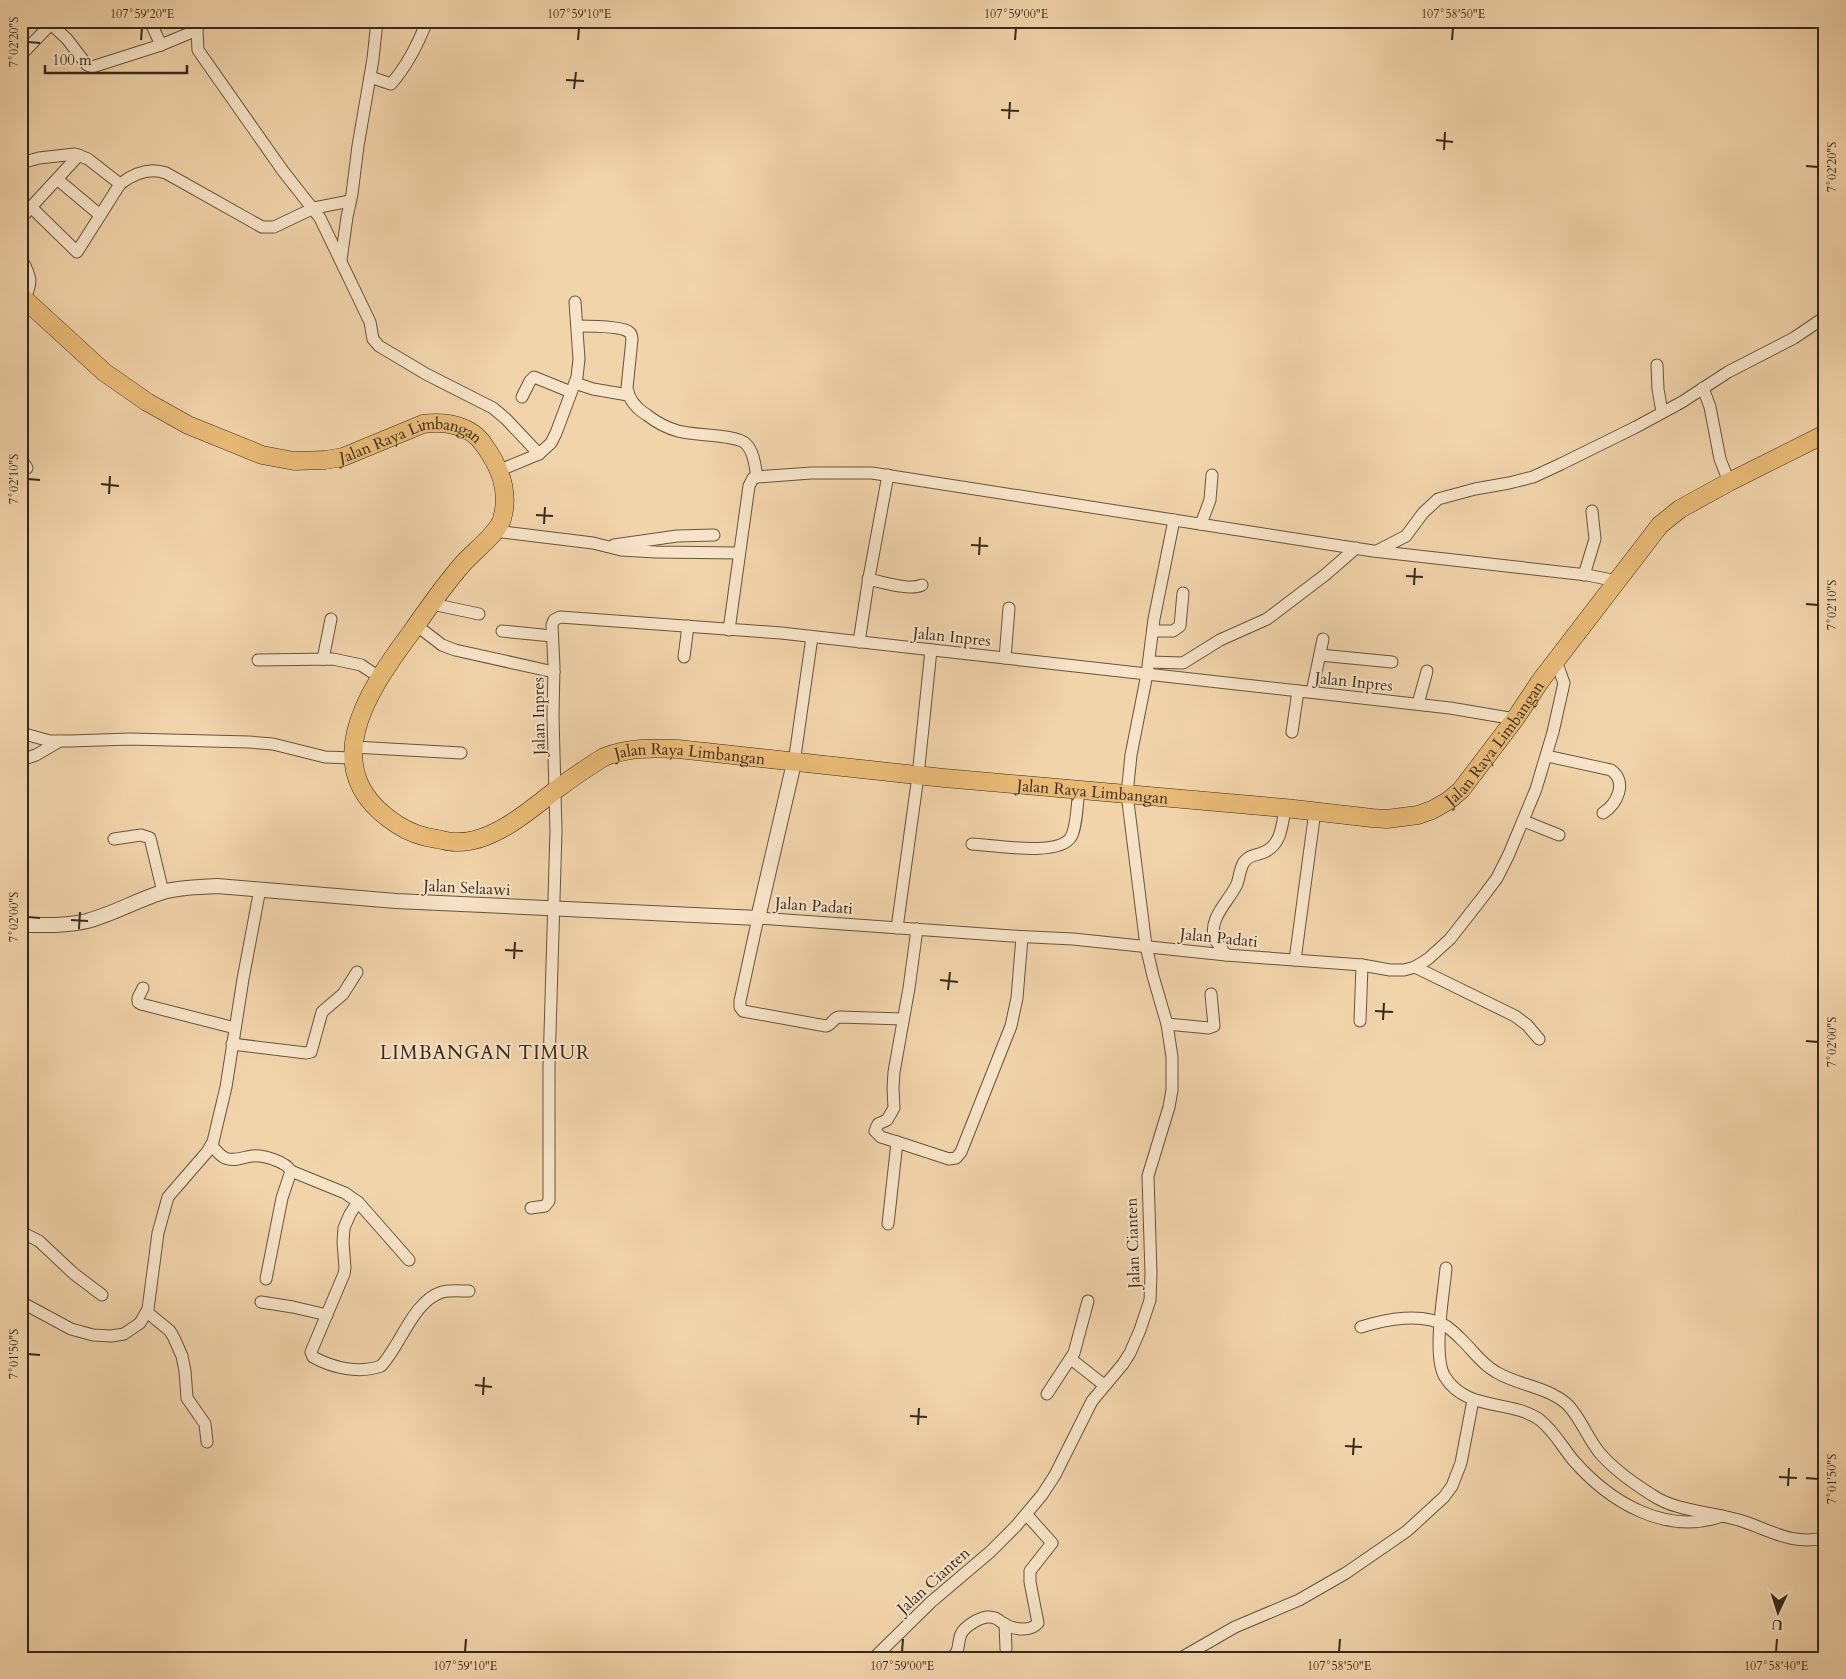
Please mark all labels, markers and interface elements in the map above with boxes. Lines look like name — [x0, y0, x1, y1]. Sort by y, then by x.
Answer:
text: 107°59'20"E — [110, 6, 174, 22]
text: 107°59'10"E — [547, 6, 611, 22]
text: 107°59'00"E — [984, 6, 1048, 22]
text: 107°58'50"E — [1421, 6, 1485, 22]
text: 7°02'20"S — [6, 17, 22, 67]
scale bar — [45, 42, 188, 74]
text: 100 m — [52, 50, 92, 70]
text: 7°02'20"S — [1824, 142, 1840, 192]
street label: Jalan Raya Limbangan — [336, 413, 487, 470]
text: 7°02'10"S — [6, 454, 22, 504]
text: 7°02'10"S — [1824, 580, 1840, 630]
street label: Jalan Inpres — [910, 622, 992, 652]
street label: Jalan Inpres — [1312, 667, 1394, 697]
street label: Jalan Raya Limbangan — [1439, 676, 1550, 812]
street label: Jalan Inpres — [527, 677, 551, 757]
street label: Jalan Raya Limbangan — [610, 738, 766, 770]
street label: Jalan Raya Limbangan — [1014, 774, 1169, 810]
street label: Jalan Selaawi — [421, 875, 512, 901]
text: 7°02'00"S — [6, 892, 22, 942]
street label: Jalan Padati — [772, 892, 854, 920]
street label: Jalan Padati — [1177, 923, 1259, 953]
text: 7°02'00"S — [1824, 1017, 1840, 1067]
district label: LIMBANGAN TIMUR — [380, 1040, 590, 1066]
street label: Jalan Cianten — [1120, 1197, 1146, 1291]
text: 7°01'50"S — [6, 1329, 22, 1379]
text: 7°01'50"S — [1824, 1454, 1840, 1504]
street label: Jalan Cianten — [891, 1542, 975, 1621]
north arrow — [1754, 1586, 1804, 1636]
text: U — [1770, 1615, 1783, 1634]
text: 107°59'10"E — [433, 1658, 497, 1674]
text: 107°59'00"E — [870, 1658, 934, 1674]
text: 107°58'50"E — [1307, 1658, 1371, 1674]
text: 107°58'40"E — [1744, 1658, 1808, 1674]

